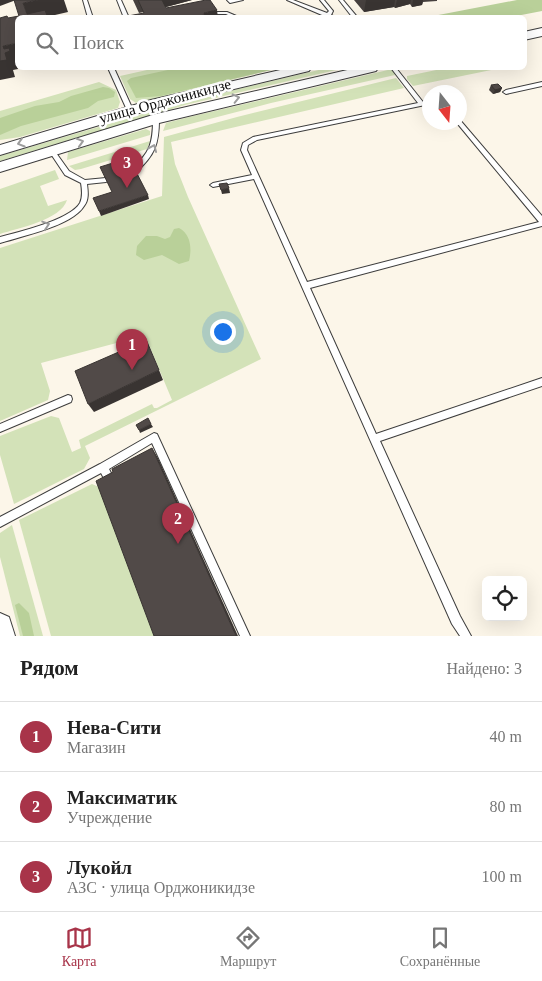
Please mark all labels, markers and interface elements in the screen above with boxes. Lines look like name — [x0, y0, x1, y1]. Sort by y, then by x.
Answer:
search box — [15, 15, 527, 70]
icon: search — [33, 29, 61, 57]
text: Поиск — [73, 32, 124, 53]
street label: улица Орджоникидзе — [97, 76, 233, 126]
north arrow — [422, 85, 467, 130]
one-way arrow — [232, 93, 241, 104]
one-way arrow — [75, 137, 83, 147]
one-way arrow — [17, 138, 25, 148]
one-way arrow — [146, 144, 157, 153]
pin: 3 — [111, 147, 143, 188]
one-way arrow — [42, 221, 50, 231]
your location — [210, 319, 236, 345]
pin: 1 — [116, 329, 148, 370]
pin: 2 — [162, 503, 194, 544]
map controls — [482, 576, 527, 621]
button: locate — [482, 576, 527, 621]
text: Рядом — [20, 656, 79, 680]
text: Найдено: 3 — [447, 660, 522, 677]
text: Нева-Сити — [67, 717, 161, 738]
text: 1 — [32, 728, 40, 745]
text: 40 m — [490, 728, 522, 745]
text: Магазин — [67, 739, 125, 756]
text: Максиматик — [67, 787, 177, 808]
text: 2 — [32, 798, 40, 815]
text: 80 m — [490, 798, 522, 815]
text: Учреждение — [67, 809, 152, 826]
text: Лукойл — [67, 857, 132, 878]
text: 3 — [32, 868, 40, 885]
text: 100 m — [482, 868, 522, 885]
text: АЗС · улица Орджоникидзе — [67, 879, 255, 896]
tab: Карта — [62, 924, 96, 970]
tab: Маршрут — [220, 924, 276, 970]
tab: Сохранённые — [400, 924, 480, 970]

